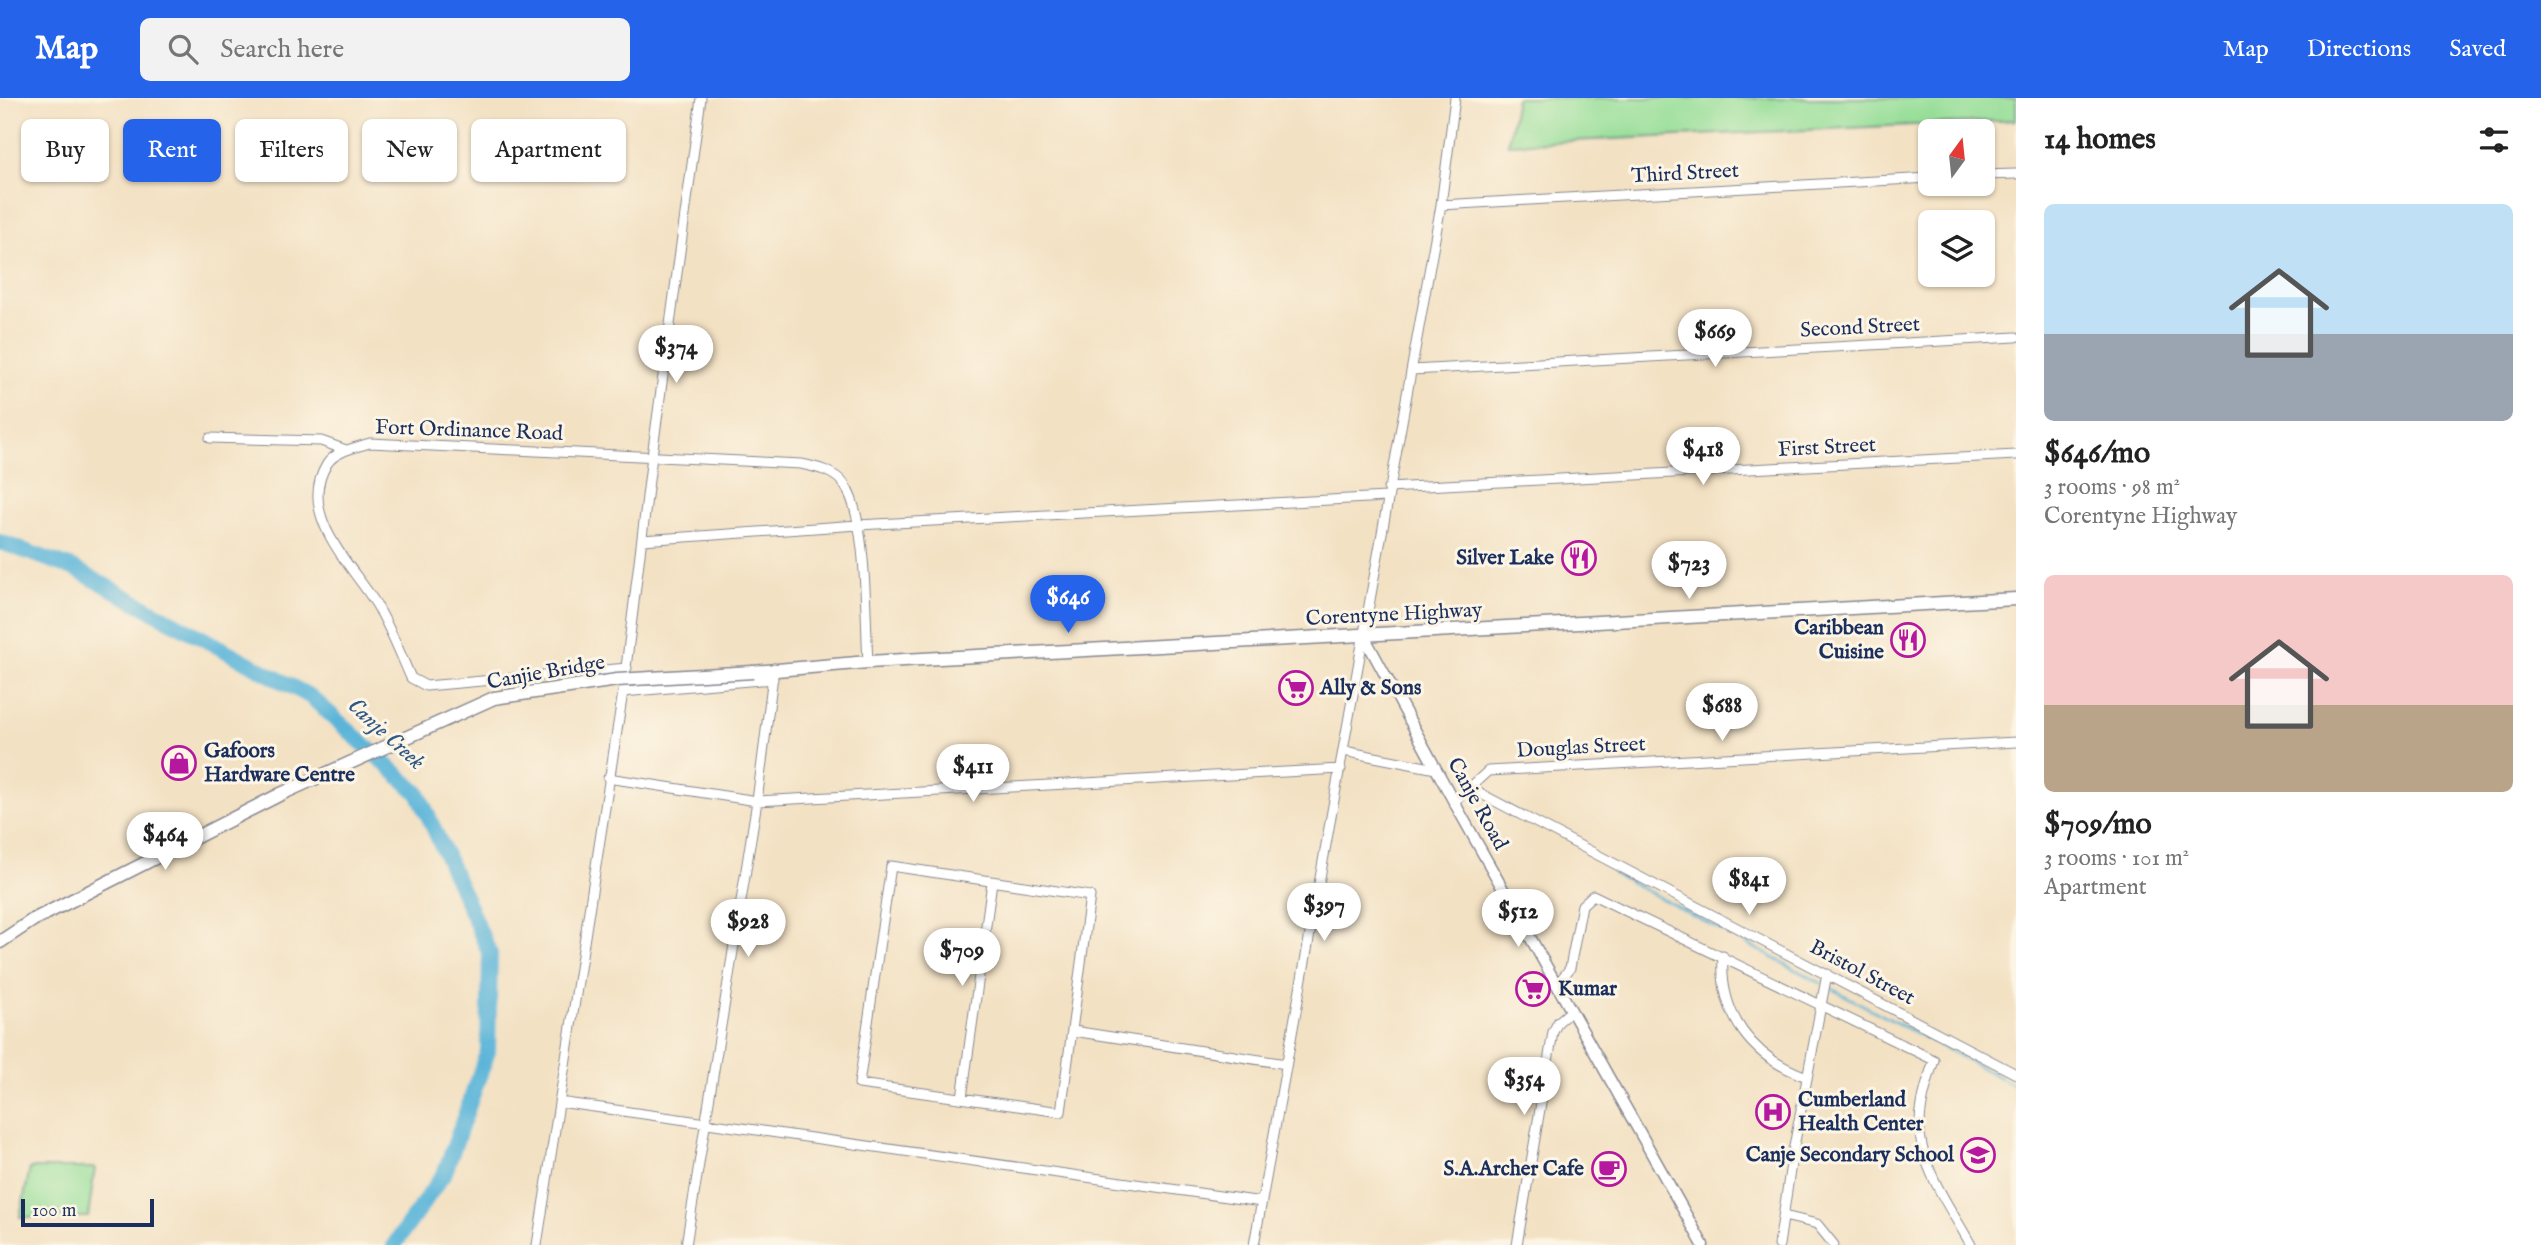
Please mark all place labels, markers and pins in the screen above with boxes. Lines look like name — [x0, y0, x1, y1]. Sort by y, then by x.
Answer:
pin: $669 — [1674, 310, 1756, 369]
pin: $374 — [635, 326, 717, 385]
pin: $418 — [1662, 428, 1744, 487]
restaurant icon: Silver Lake — [1560, 539, 1598, 577]
pin: $723 — [1648, 542, 1730, 601]
place label: Silver Lake — [1456, 545, 1554, 572]
pin: $646 — [1027, 575, 1109, 635]
place label: Caribbean Cuisine — [1794, 615, 1884, 666]
restaurant icon: Caribbean Cuisine — [1889, 621, 1927, 659]
supermarket icon: Ally & Sons — [1277, 669, 1315, 707]
place label: Ally & Sons — [1319, 675, 1421, 702]
pin: $688 — [1681, 684, 1763, 743]
place label: Gafoors Hardware Centre — [204, 738, 355, 789]
shop icon: Gafoors Hardware Centre — [160, 744, 198, 782]
pin: $411 — [932, 744, 1014, 804]
pin: $464 — [124, 812, 206, 872]
pin: $841 — [1708, 858, 1790, 917]
pin: $397 — [1283, 884, 1365, 943]
pin: $512 — [1477, 890, 1559, 949]
pin: $928 — [707, 900, 789, 959]
pin: $709 — [921, 928, 1003, 988]
supermarket icon: Kumar — [1514, 970, 1552, 1008]
place label: Kumar — [1558, 976, 1617, 1003]
pin: $354 — [1483, 1058, 1565, 1117]
place label: Cumberland Health Center — [1798, 1087, 1924, 1138]
hospital icon: Cumberland Health Center — [1754, 1093, 1792, 1131]
school or university icon: Canje Secondary School — [1959, 1136, 1997, 1174]
place label: Canje Secondary School — [1746, 1142, 1955, 1169]
cafe icon: S.A.Archer Cafe — [1590, 1150, 1628, 1188]
place label: S.A.Archer Cafe — [1444, 1156, 1584, 1183]

